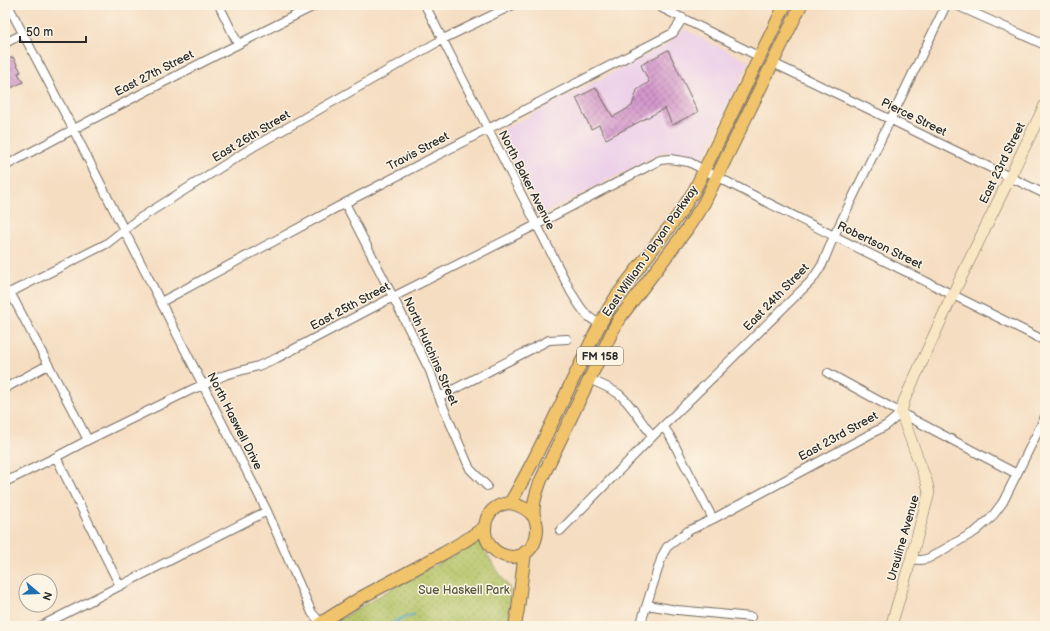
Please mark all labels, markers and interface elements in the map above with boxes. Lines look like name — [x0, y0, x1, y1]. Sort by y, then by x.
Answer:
scale bar — [20, 18, 86, 44]
text: 50 m — [26, 25, 53, 40]
street label: East 27th Street — [112, 47, 197, 100]
street label: Pierce Street — [879, 95, 949, 140]
street label: East 26th Street — [210, 107, 293, 166]
street label: East 23rd Street — [976, 120, 1029, 206]
street label: North Baker Avenue — [495, 128, 558, 232]
street label: Travis Street — [385, 129, 452, 174]
street label: East William J Bryan Parkway — [599, 182, 702, 320]
street label: Robertson Street — [835, 218, 925, 273]
street label: East 24th Street — [740, 260, 813, 334]
street label: East 25th Street — [308, 279, 393, 334]
street label: North Hutchins Street — [400, 295, 461, 408]
road number: FM 158 — [577, 347, 623, 365]
street label: North Haswell Drive — [204, 370, 266, 472]
street label: East 23rd Street — [796, 408, 881, 465]
street label: Ursuline Avenue — [884, 493, 923, 583]
north arrow — [18, 573, 58, 613]
park label: Sue Haskell Park — [418, 583, 510, 598]
text: N — [39, 590, 54, 602]

